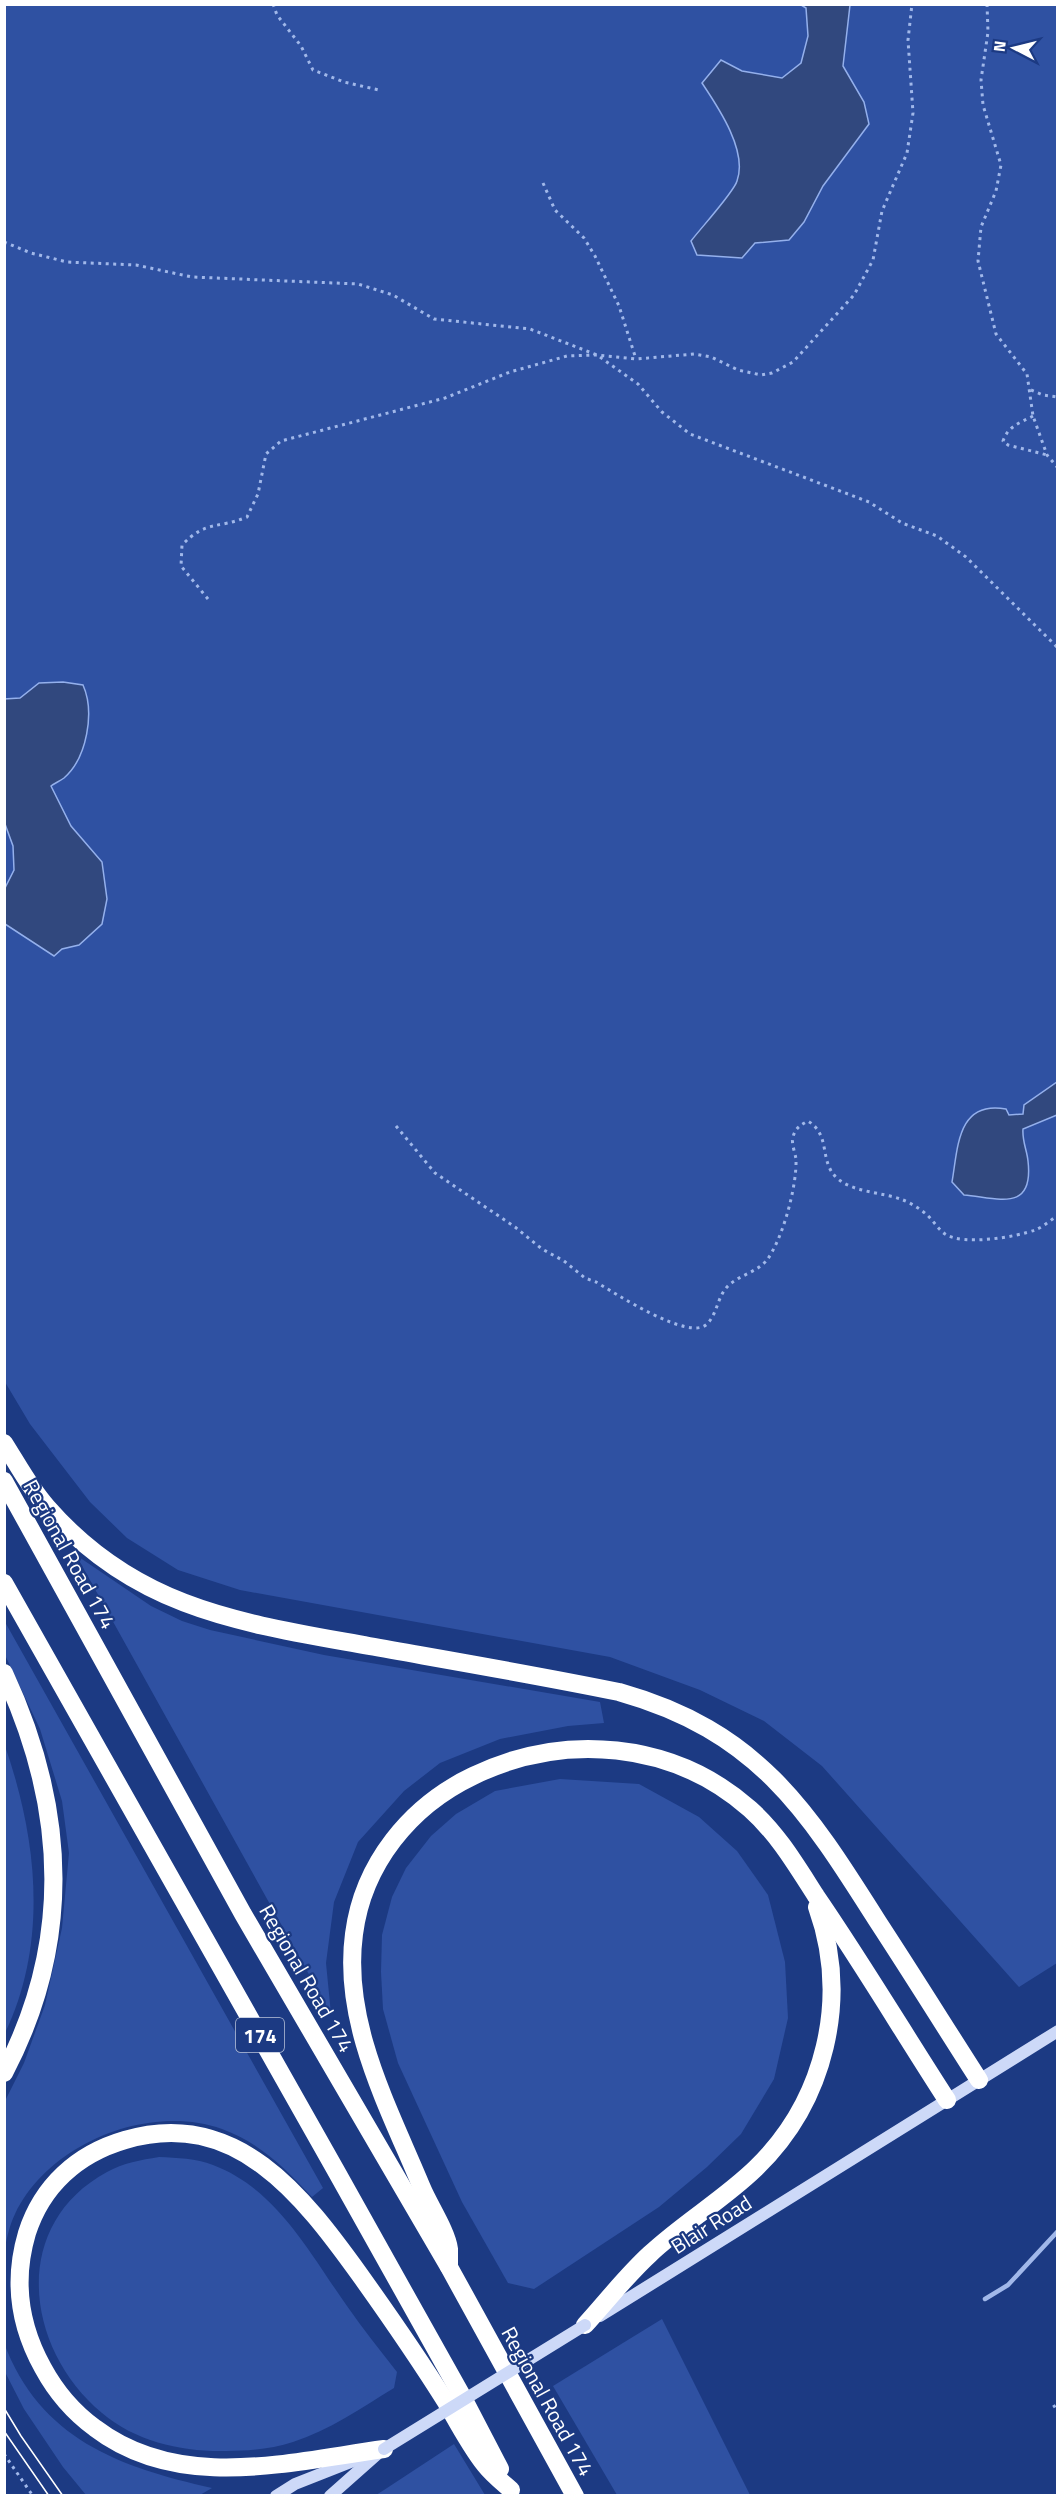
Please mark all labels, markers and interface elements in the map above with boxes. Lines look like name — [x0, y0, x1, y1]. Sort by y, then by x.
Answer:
north arrow — [984, 18, 1044, 78]
text: N — [987, 39, 1012, 53]
street label: Regional Road 174 — [16, 1473, 124, 1635]
street label: Regional Road 174 — [254, 1900, 360, 2056]
road number: 174 — [236, 2018, 284, 2052]
street label: Blair Road — [664, 2187, 758, 2261]
street label: Regional Road 174 — [494, 2320, 602, 2482]

